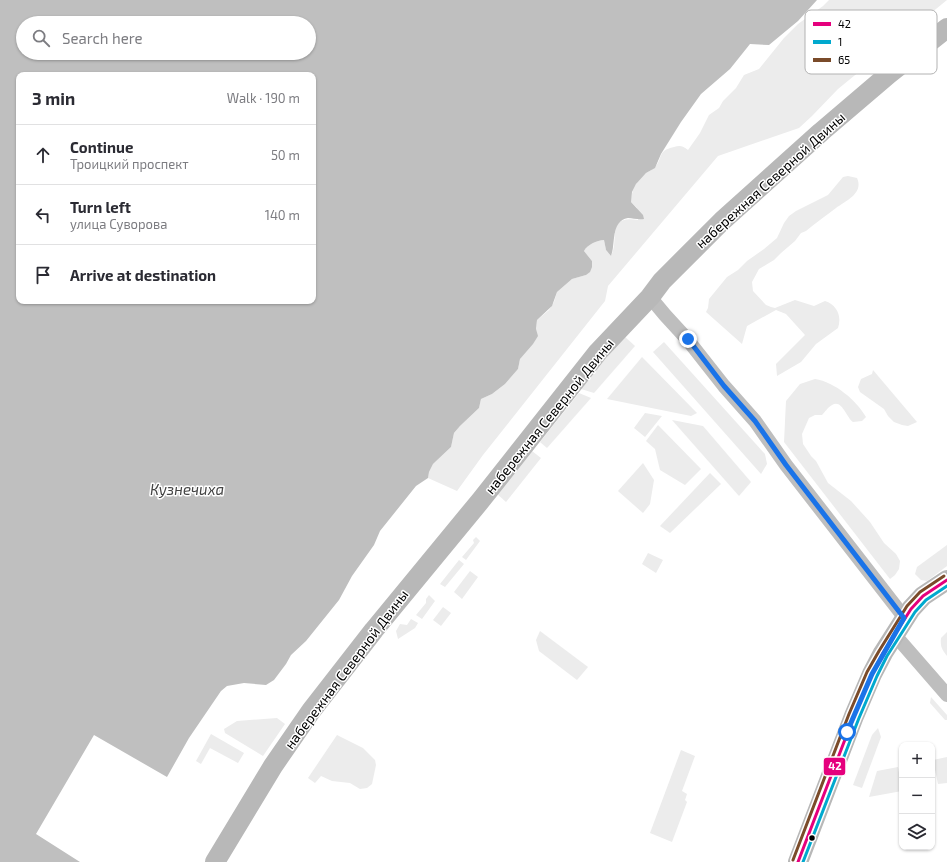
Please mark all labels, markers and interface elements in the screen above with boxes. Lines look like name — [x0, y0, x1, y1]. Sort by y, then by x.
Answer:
legend — [805, 10, 937, 74]
search box — [16, 16, 316, 60]
text: 42 — [838, 17, 851, 30]
icon: search — [30, 27, 52, 49]
text: Search here — [62, 29, 143, 47]
text: 1 — [838, 35, 842, 48]
text: 65 — [838, 53, 850, 66]
text: 3 min — [32, 88, 75, 108]
text: Walk · 190 m — [227, 90, 300, 106]
street label: набережная Северной Двины — [692, 108, 848, 252]
text: Continue — [70, 138, 133, 156]
icon: ahead — [32, 144, 54, 166]
text: 50 m — [271, 147, 300, 163]
text: Троицкий проспект — [70, 156, 189, 172]
text: Turn left — [70, 198, 131, 216]
icon: left — [32, 204, 54, 226]
text: 140 m — [265, 207, 300, 223]
text: улица Суворова — [70, 216, 167, 232]
icon: arrive — [32, 264, 54, 286]
text: Arrive at destination — [70, 266, 216, 284]
route end — [679, 330, 697, 348]
street label: набережная Северной Двины — [481, 335, 617, 497]
water label: Кузнечиха — [150, 480, 224, 498]
street label: набережная Северной Двины — [281, 586, 411, 752]
route start — [838, 723, 856, 741]
map controls — [899, 742, 935, 850]
button: + — [899, 742, 935, 778]
line badge: 42 — [823, 757, 846, 776]
text: 42 — [828, 759, 842, 772]
button: − — [899, 778, 935, 814]
button: layers — [899, 814, 935, 850]
unlabelled marker — [807, 833, 817, 843]

